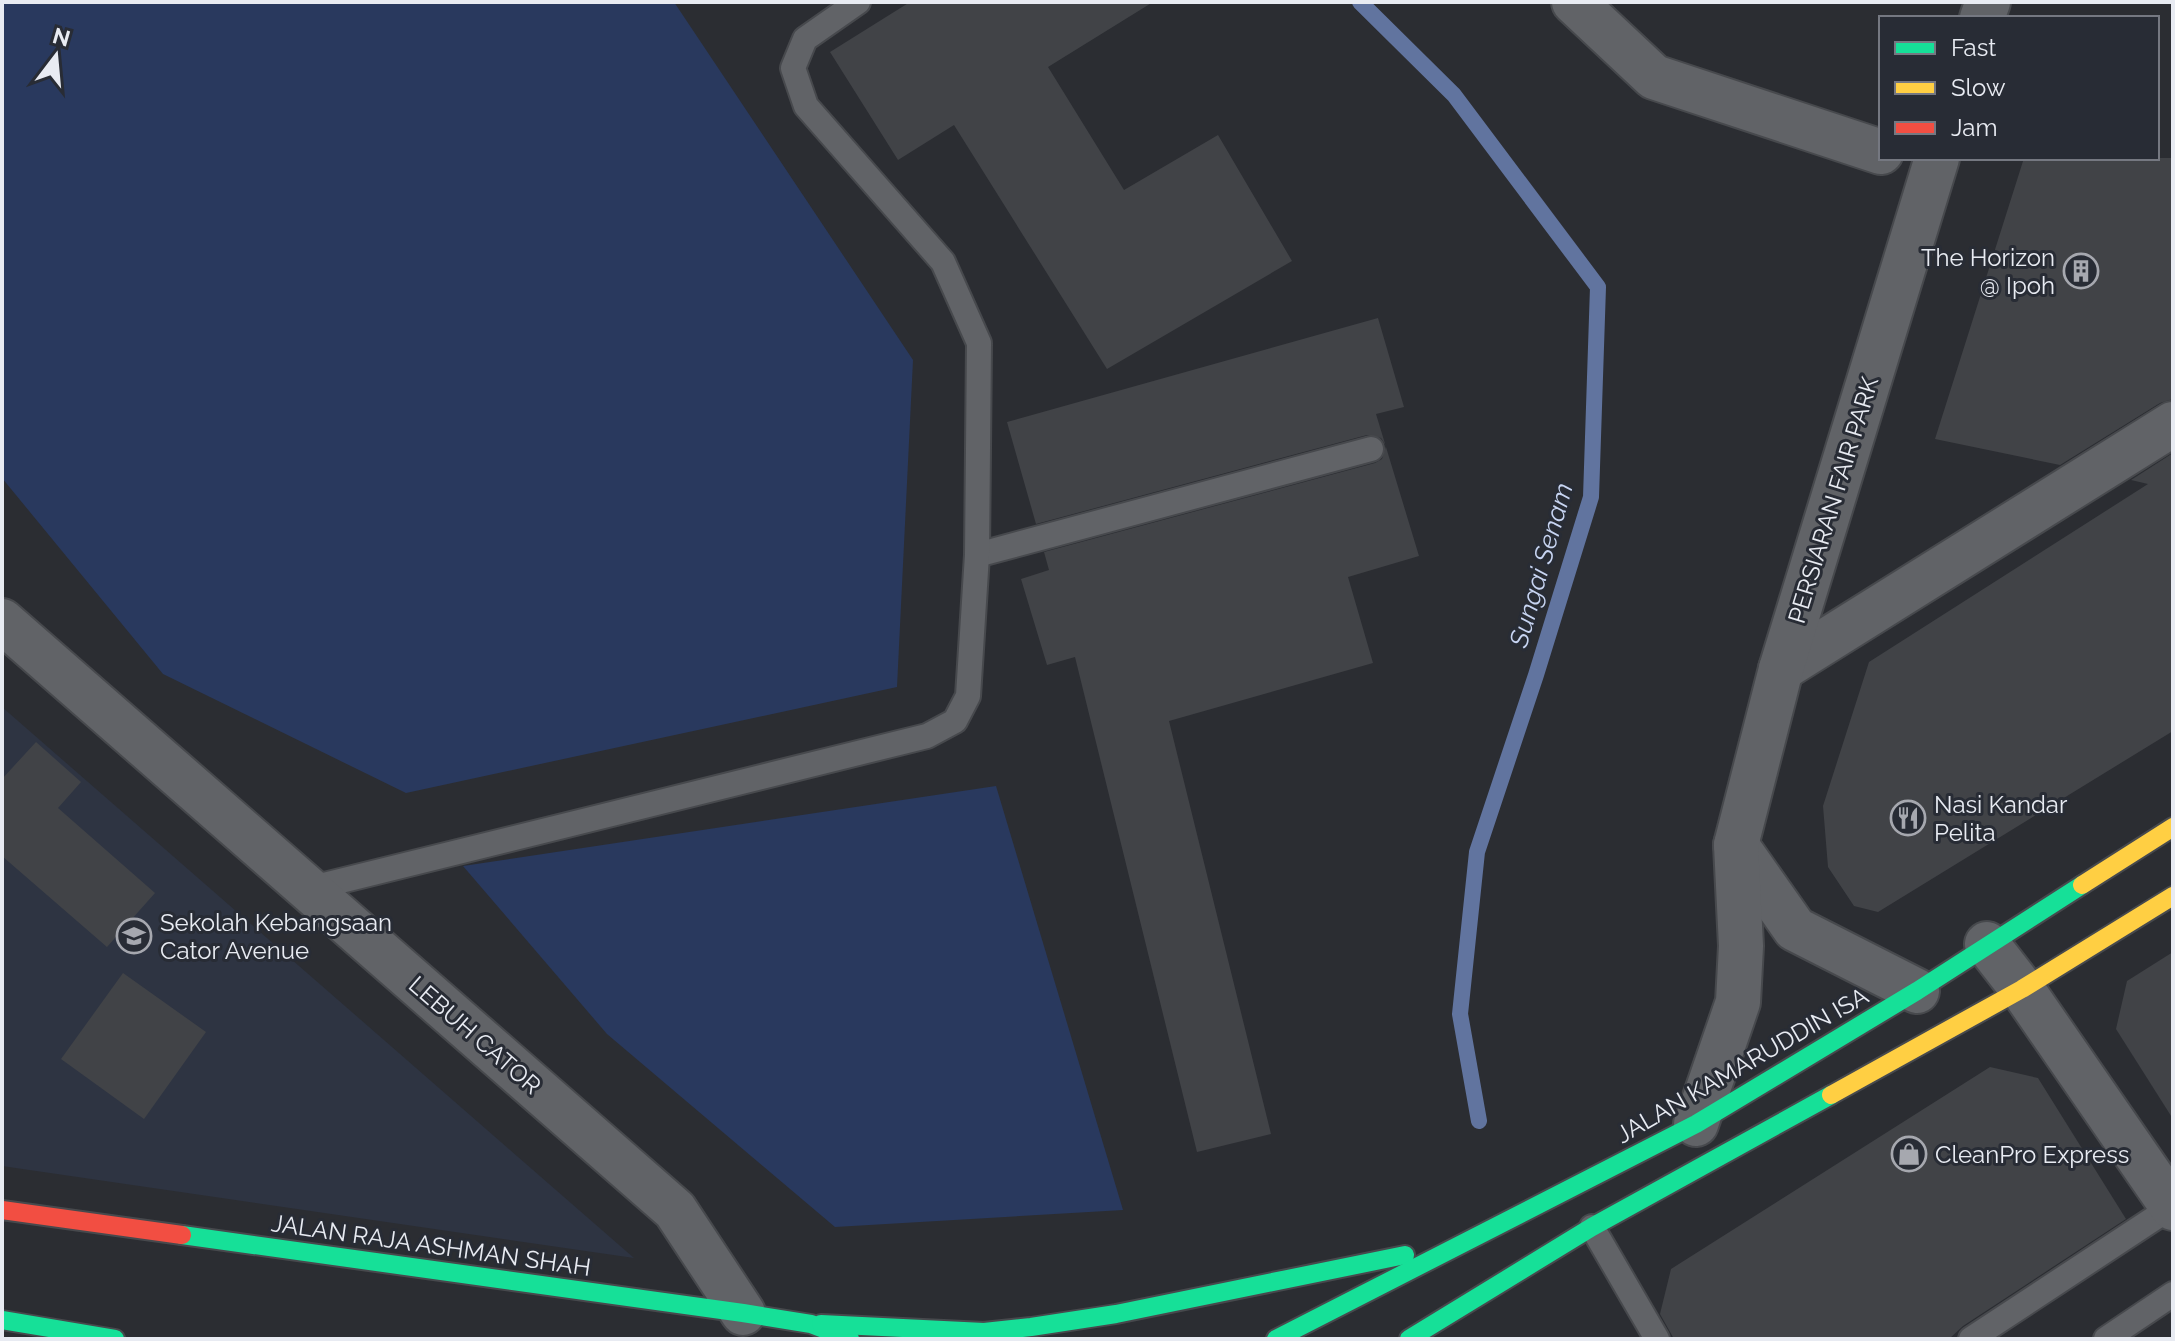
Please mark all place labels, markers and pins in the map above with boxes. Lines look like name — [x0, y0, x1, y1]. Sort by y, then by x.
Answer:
place label: The Horizon @ Ipoh — [1921, 243, 2055, 300]
building icon: The Horizon @ Ipoh — [2062, 252, 2100, 290]
place label: Nasi Kandar Pelita — [1934, 790, 2068, 847]
restaurant icon: Nasi Kandar Pelita — [1889, 799, 1927, 837]
place label: Sekolah Kebangsaan Cator Avenue — [160, 908, 392, 965]
school or university icon: Sekolah Kebangsaan Cator Avenue — [115, 917, 153, 955]
shop icon: CleanPro Express — [1890, 1135, 1928, 1173]
place label: CleanPro Express — [1935, 1140, 2129, 1169]

